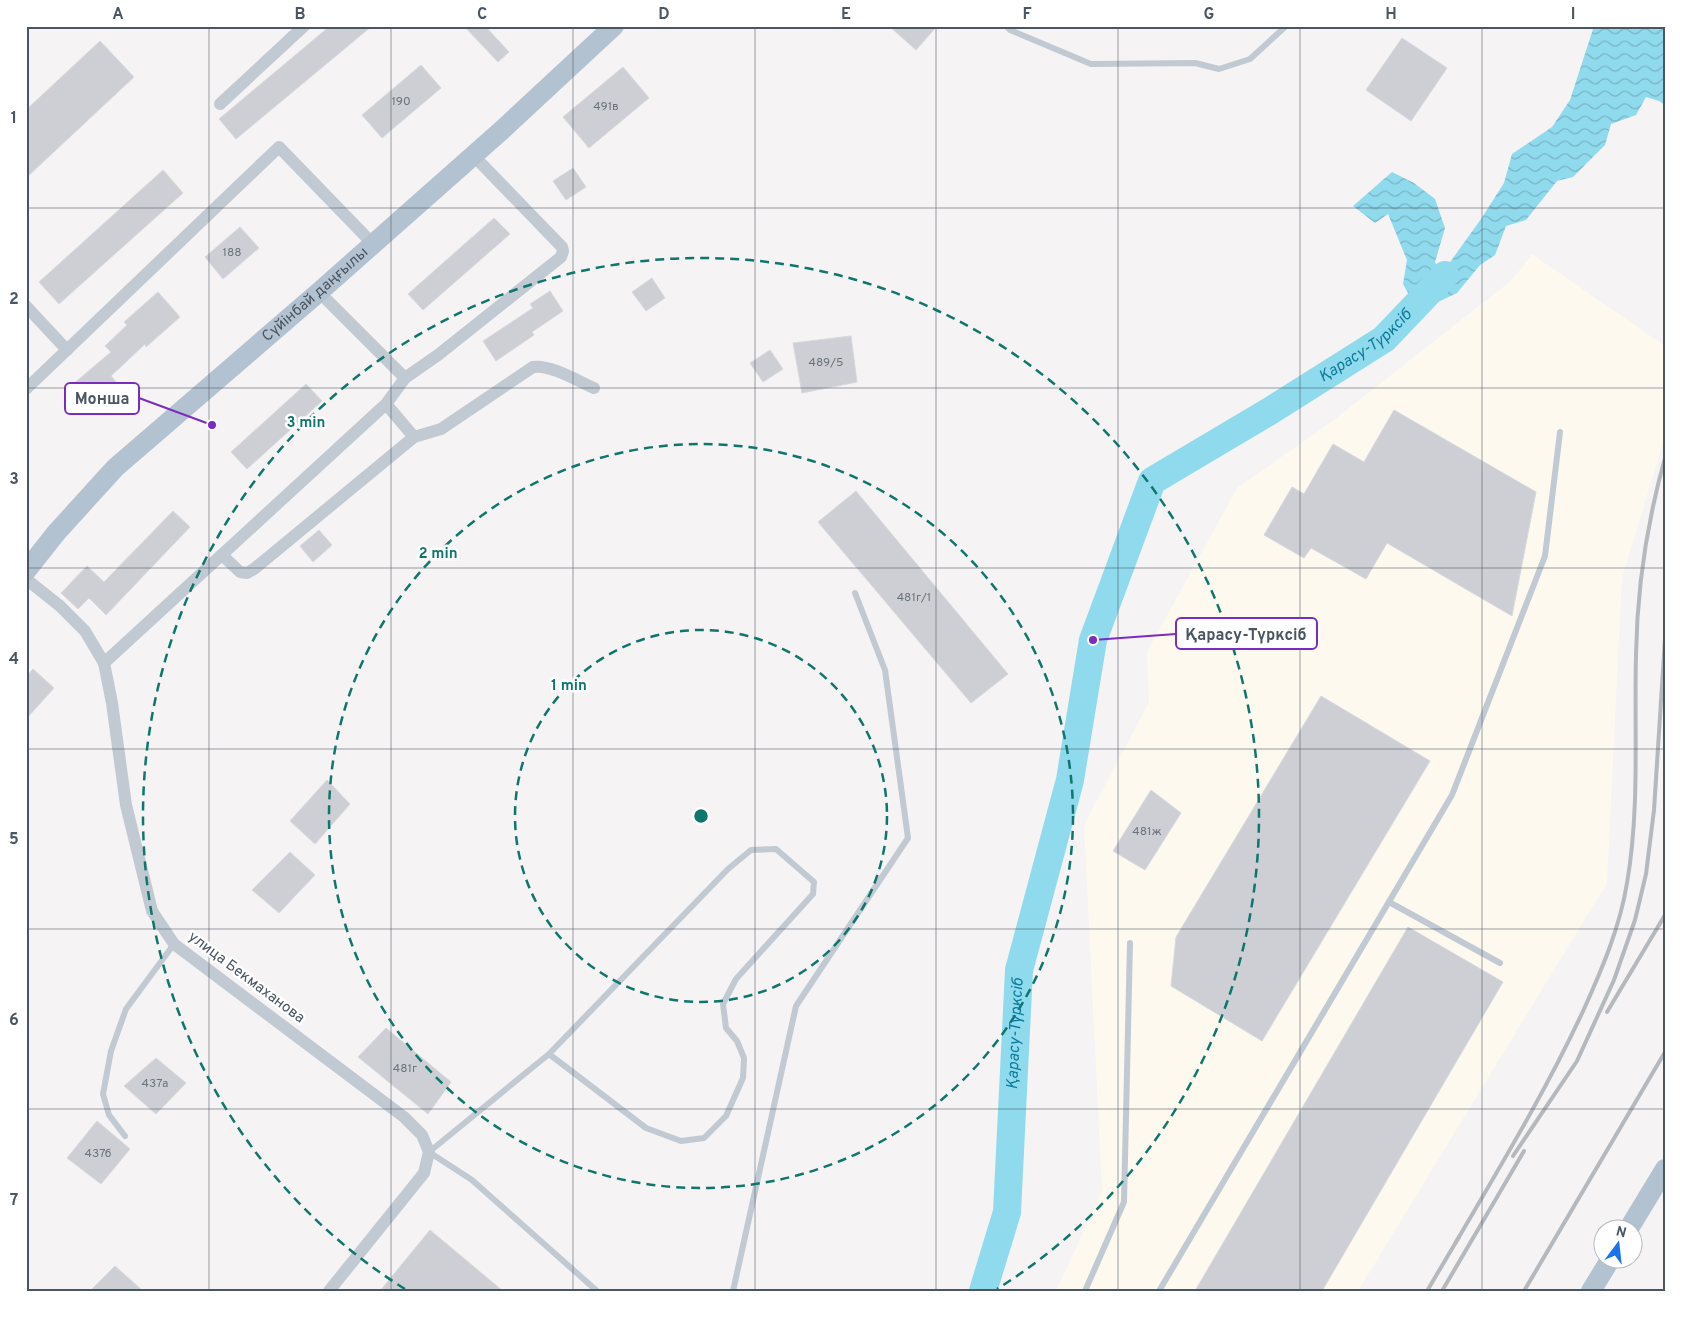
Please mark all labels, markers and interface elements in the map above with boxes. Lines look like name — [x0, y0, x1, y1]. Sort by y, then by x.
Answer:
text: A — [112, 5, 124, 25]
text: B — [294, 5, 306, 25]
text: C — [477, 5, 487, 25]
text: D — [658, 5, 670, 25]
text: E — [841, 5, 851, 25]
text: F — [1022, 5, 1032, 25]
text: G — [1204, 5, 1214, 25]
text: H — [1385, 5, 1397, 25]
text: I — [1571, 5, 1575, 25]
house number: 190 — [391, 94, 411, 110]
house number: 491в — [593, 99, 619, 115]
text: 1 — [11, 109, 17, 129]
street label: Сүйінбай даңғылы — [258, 243, 372, 346]
house number: 188 — [222, 245, 242, 261]
text: 2 — [9, 290, 19, 310]
water label: Қарасу-Түрксіб — [1315, 305, 1417, 387]
house number: 489/5 — [808, 355, 844, 371]
callout: Монша — [65, 383, 139, 414]
text: Монша — [75, 390, 129, 410]
text: 3 min — [286, 414, 326, 433]
text: 3 — [9, 470, 19, 490]
text: 2 min — [418, 545, 458, 564]
house number: 481г/1 — [897, 590, 931, 606]
callout: Қарасу-Түрксіб — [1176, 618, 1317, 649]
text: Қарасу-Түрксіб — [1185, 626, 1307, 646]
text: 4 — [9, 650, 19, 670]
text: 1 min — [551, 677, 587, 696]
centre of rings — [692, 807, 710, 825]
house number: 481ж — [1132, 824, 1162, 840]
text: 5 — [9, 830, 19, 850]
street label: улица Бекмаханова — [184, 928, 308, 1028]
water label: Қарасу-Түрксіб — [1003, 976, 1029, 1090]
text: 6 — [9, 1011, 19, 1031]
house number: 481г — [393, 1061, 417, 1077]
house number: 437а — [142, 1076, 168, 1092]
house number: 437б — [85, 1146, 112, 1162]
text: 7 — [10, 1191, 18, 1211]
north arrow — [1594, 1220, 1644, 1270]
text: N — [1614, 1223, 1628, 1242]

